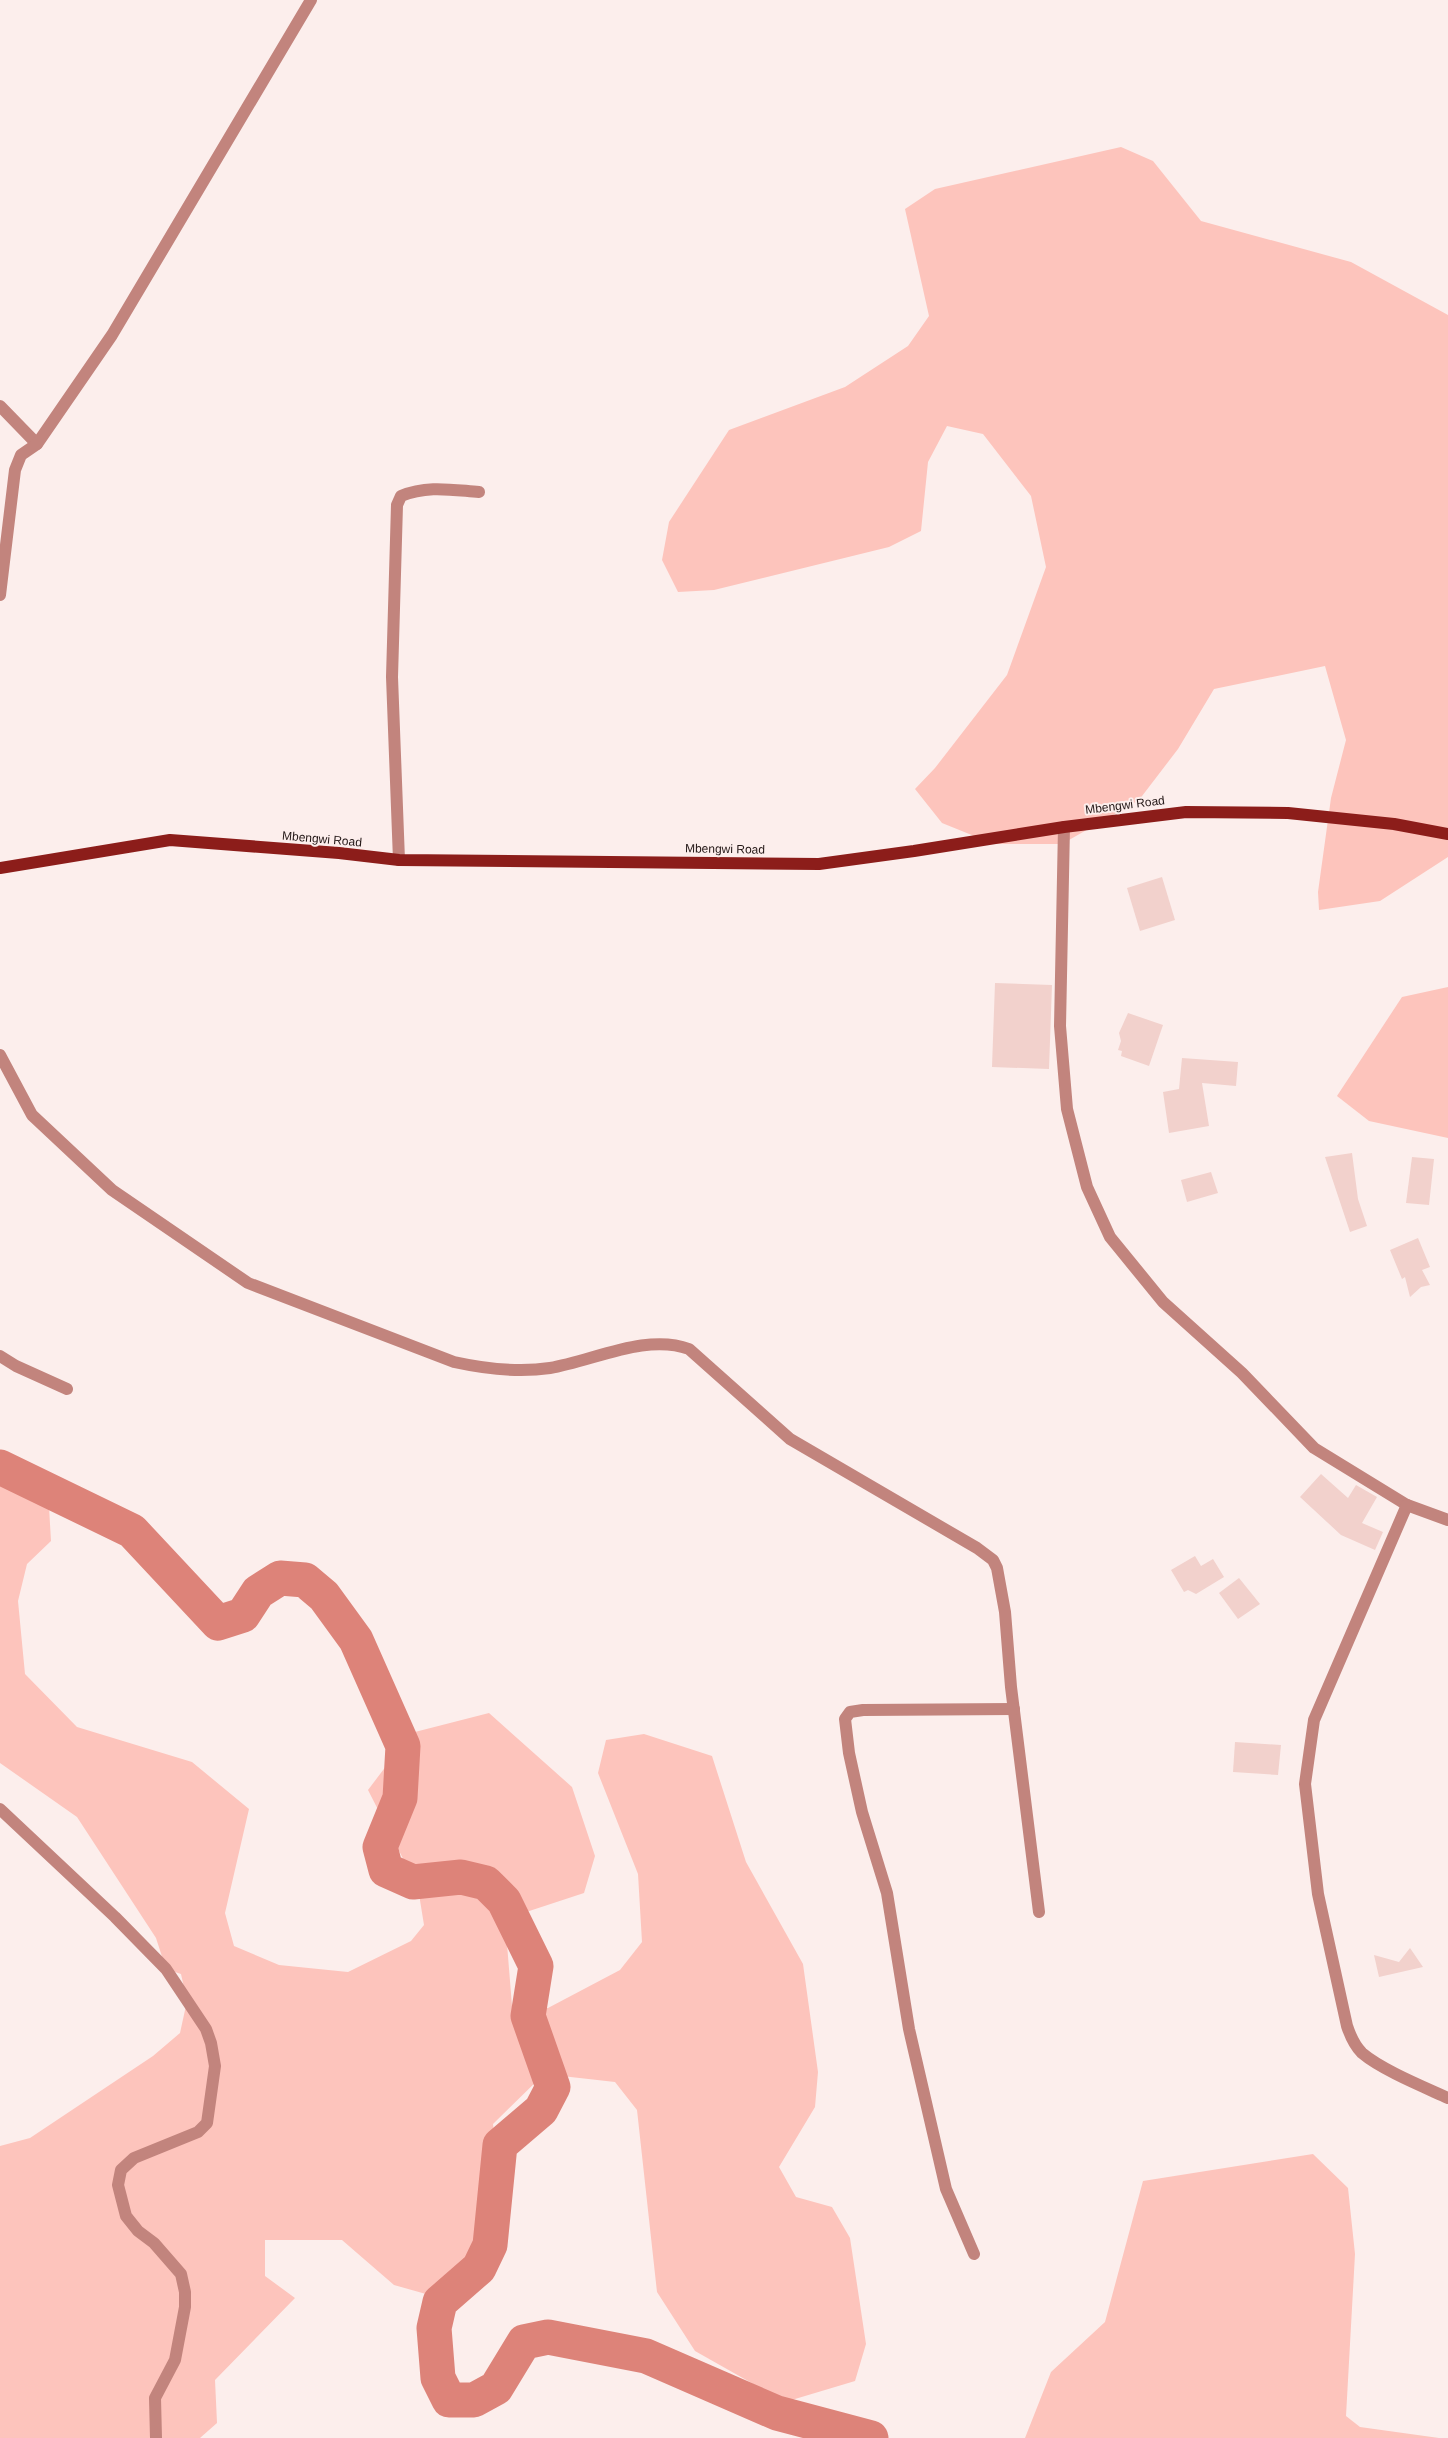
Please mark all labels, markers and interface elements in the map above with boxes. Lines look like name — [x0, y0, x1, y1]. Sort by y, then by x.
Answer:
street label: Mbengwi Road — [1084, 793, 1166, 817]
street label: Mbengwi Road — [282, 829, 362, 849]
street label: Mbengwi Road — [685, 841, 765, 857]

